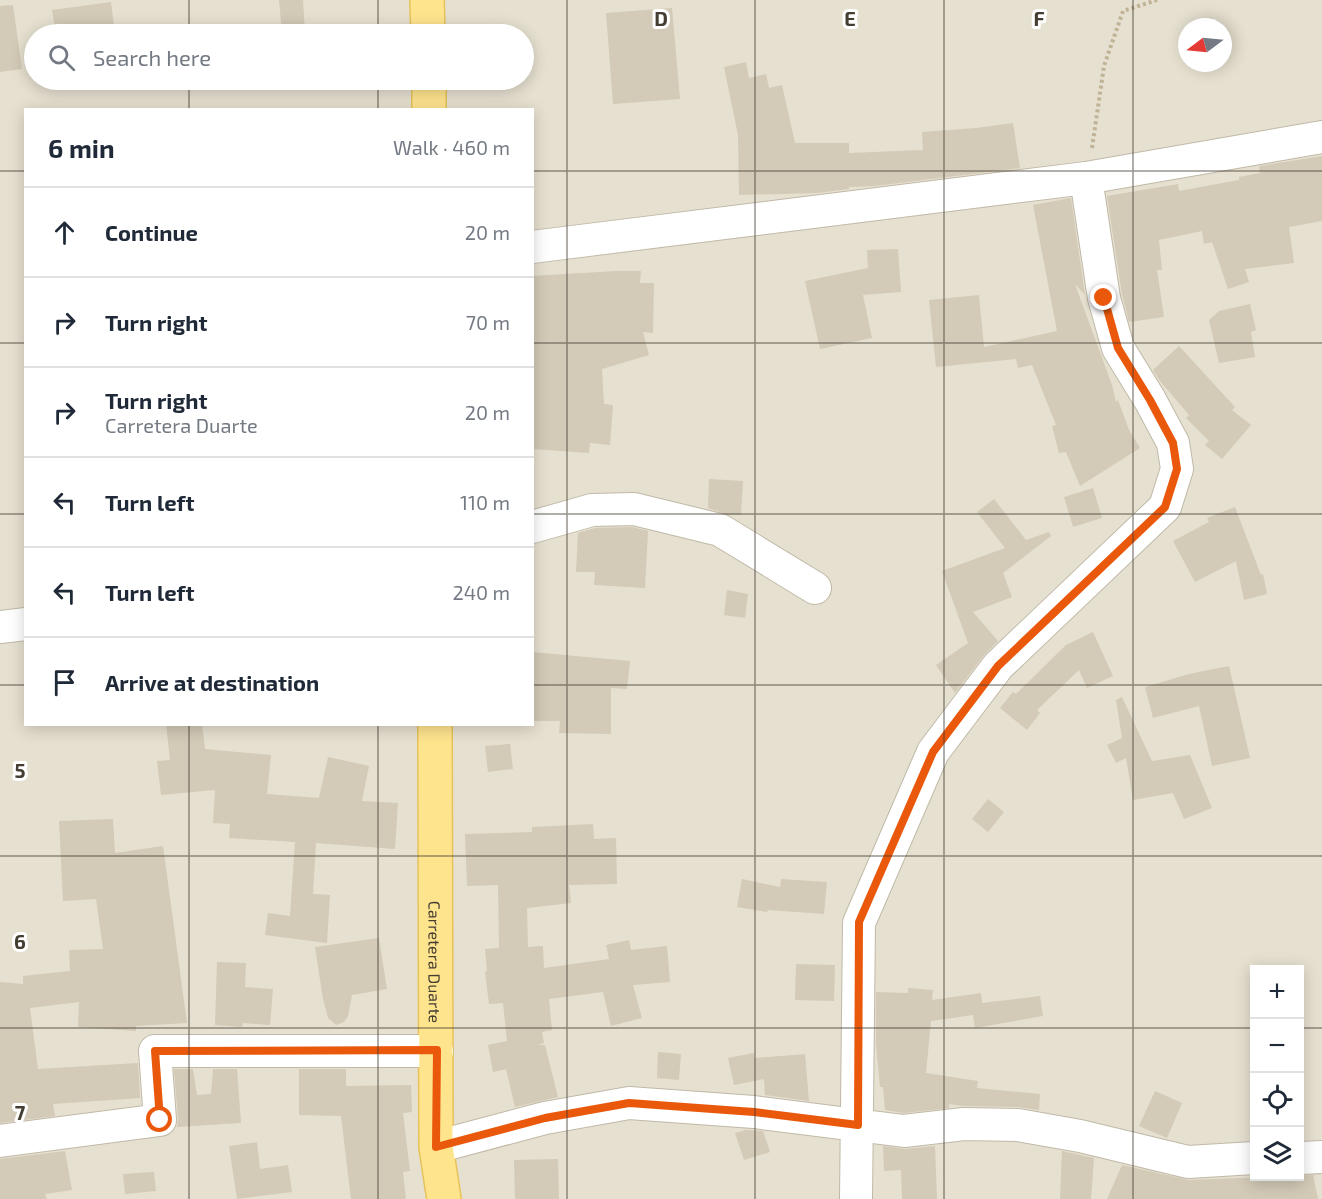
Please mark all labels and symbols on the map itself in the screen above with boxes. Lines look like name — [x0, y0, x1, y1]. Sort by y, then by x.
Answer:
text: D — [654, 6, 668, 30]
text: E — [844, 6, 856, 30]
text: F — [1033, 6, 1045, 30]
north arrow — [1178, 18, 1232, 72]
route end — [1090, 284, 1116, 310]
text: 5 — [14, 758, 26, 782]
street label: Carretera Duarte — [426, 901, 445, 1023]
text: 6 — [14, 929, 26, 953]
text: 7 — [15, 1100, 26, 1124]
route start — [146, 1106, 172, 1132]

